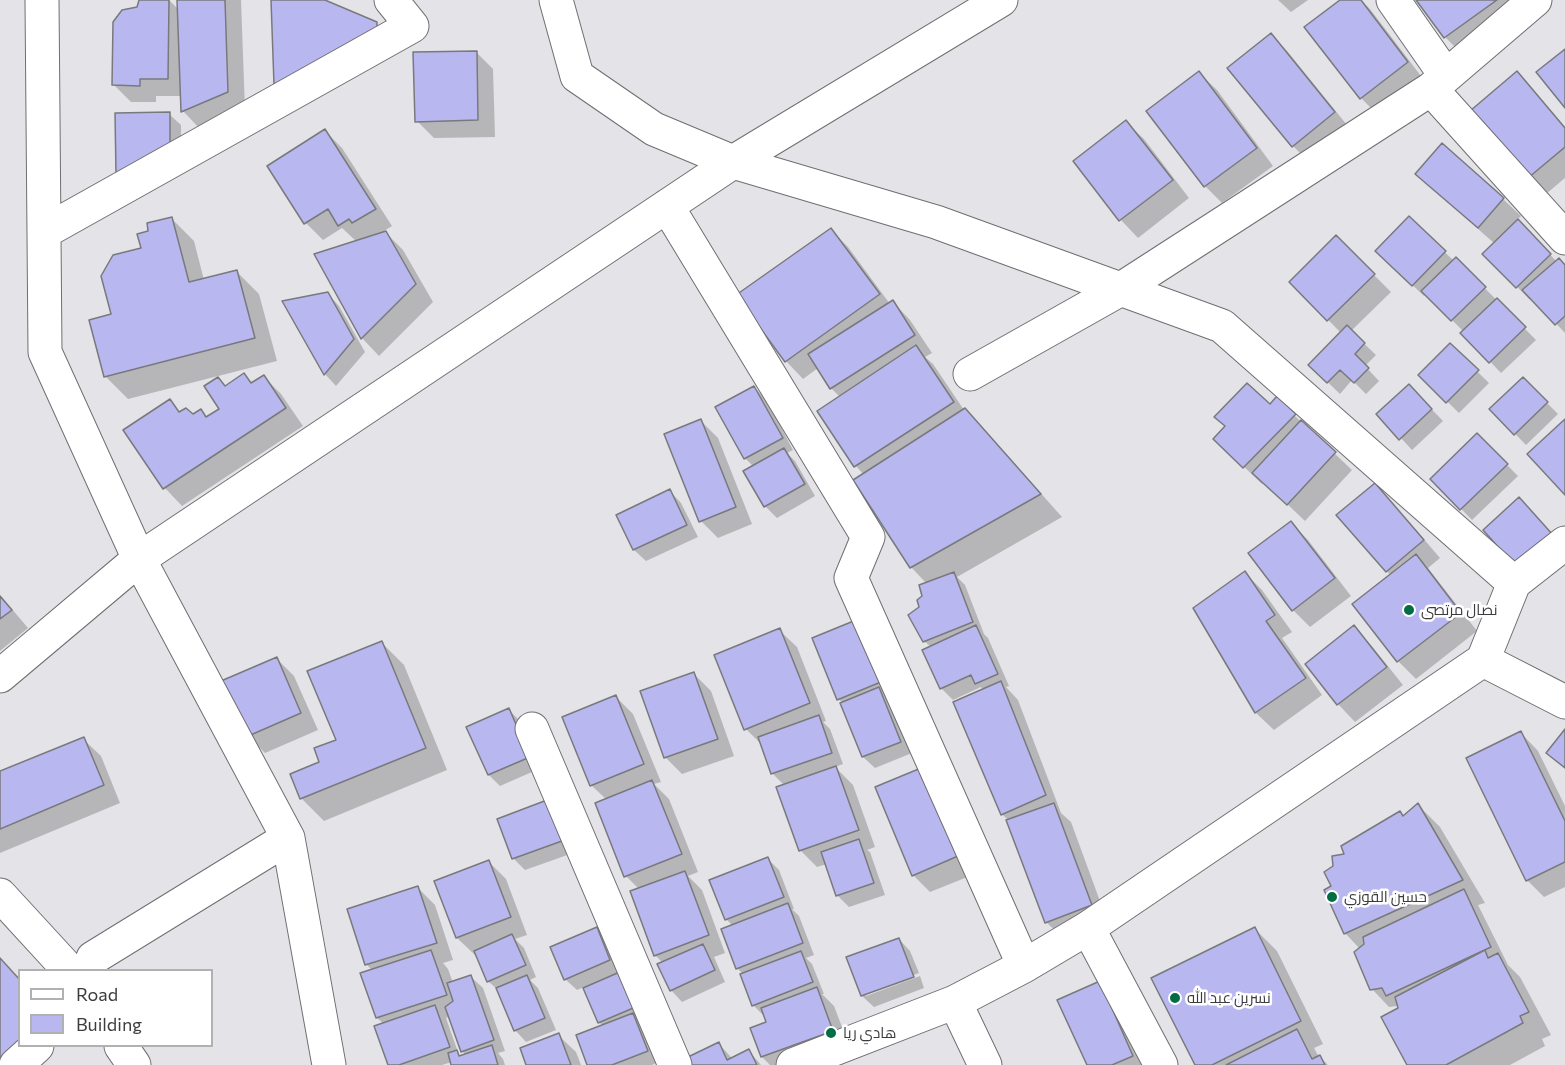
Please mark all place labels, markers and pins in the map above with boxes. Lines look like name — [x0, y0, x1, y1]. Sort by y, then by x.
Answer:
place label: نصال مرتصى — [1421, 601, 1498, 619]
marker: نصال مرتصى — [1402, 603, 1416, 617]
place label: حسين القوزي — [1344, 888, 1427, 906]
marker: حسين القوزي — [1325, 890, 1339, 904]
place label: نسرين عبد الله — [1187, 989, 1271, 1007]
marker: نسرين عبد الله — [1168, 991, 1182, 1005]
place label: هادي ريا — [843, 1024, 896, 1042]
marker: هادي ريا — [824, 1026, 838, 1040]

